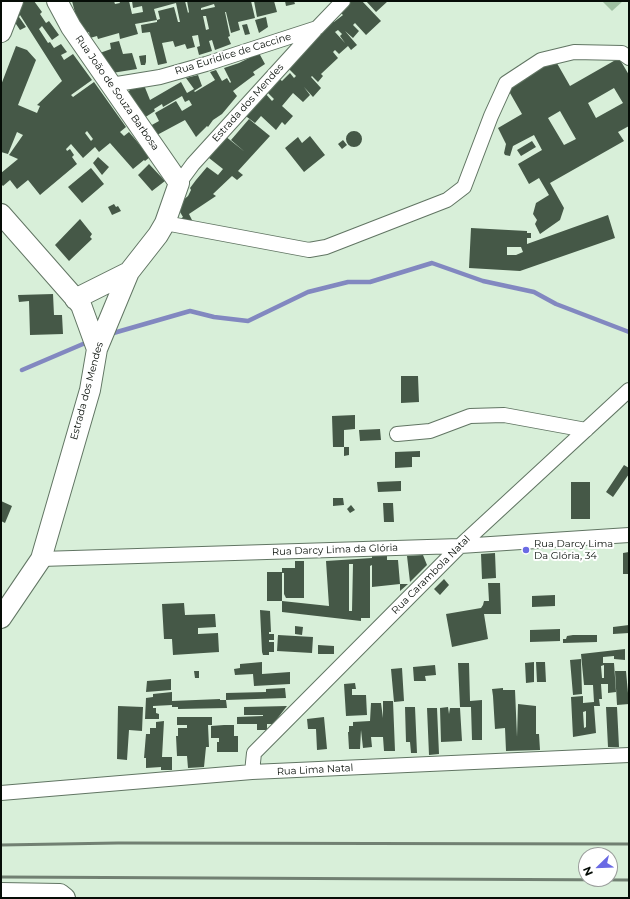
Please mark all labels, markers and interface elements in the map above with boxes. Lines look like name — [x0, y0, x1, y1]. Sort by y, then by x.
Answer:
street label: Rua Euridice de Caccine — [173, 31, 293, 77]
street label: Rua João de Souza Barbosa — [73, 33, 161, 153]
street label: Estrada dos Mendes — [210, 61, 286, 145]
street label: Estrada dos Mendes — [68, 341, 106, 441]
street label: Rua Carambola Natal — [389, 533, 473, 617]
place label: Rua Darcy Lima Da Glória, 34 — [534, 538, 613, 562]
street label: Rua Darcy Lima da Glória — [272, 542, 398, 558]
marker: Rua Darcy Lima Da Glória, 34 — [521, 545, 531, 555]
street label: Rua Lima Natal — [276, 762, 354, 778]
north arrow — [578, 847, 618, 887]
text: N — [580, 864, 596, 878]

